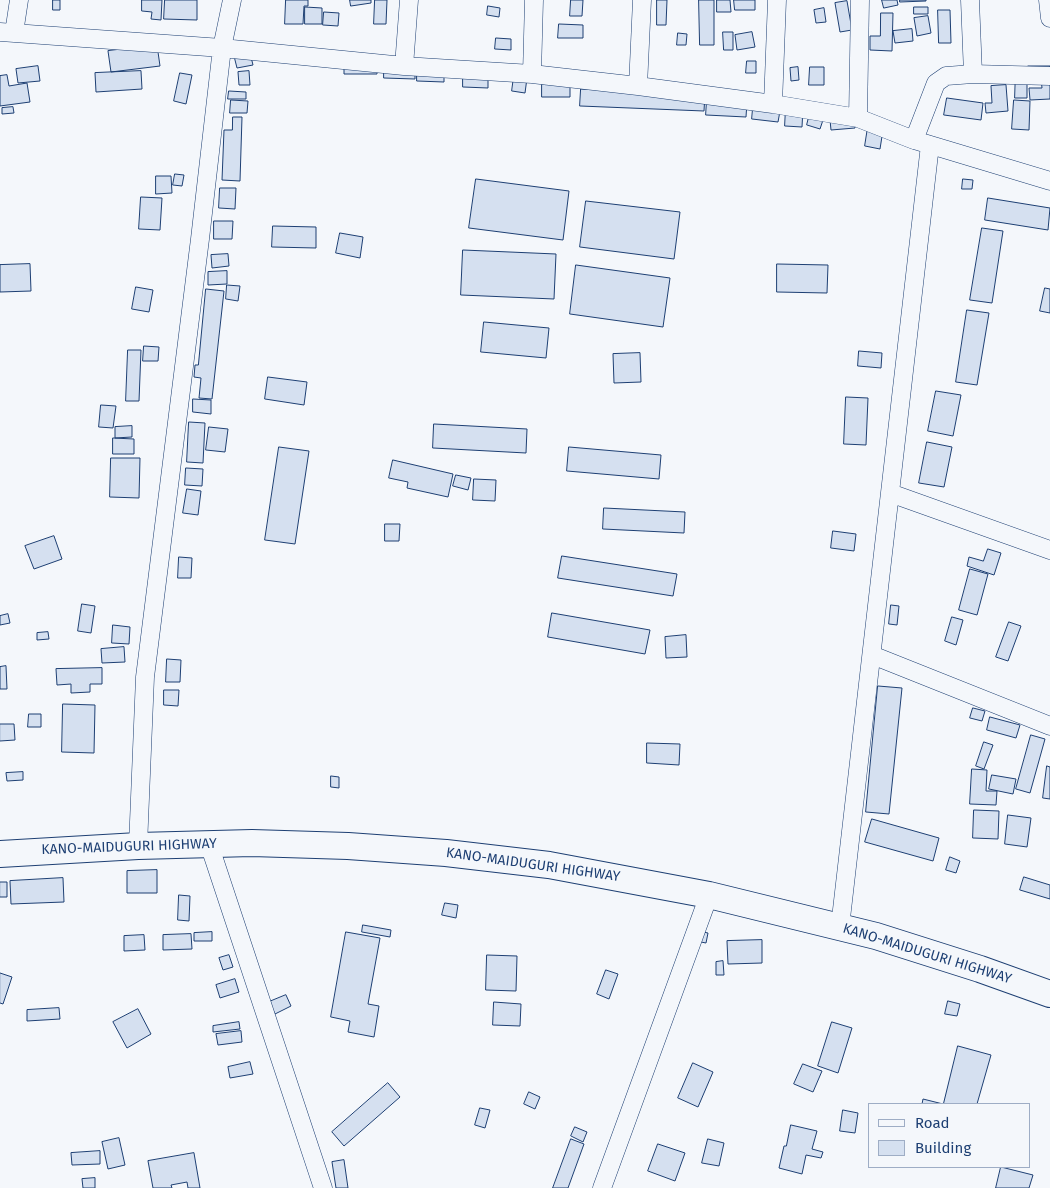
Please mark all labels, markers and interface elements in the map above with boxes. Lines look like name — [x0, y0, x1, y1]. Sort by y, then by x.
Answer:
street label: KANO-MAIDUGURI HIGHWAY — [41, 836, 217, 858]
street label: KANO-MAIDUGURI HIGHWAY — [445, 844, 621, 886]
street label: KANO-MAIDUGURI HIGHWAY — [841, 920, 1013, 988]
legend — [868, 1103, 1030, 1168]
text: Road — [915, 1114, 950, 1132]
text: Building — [915, 1139, 971, 1157]

